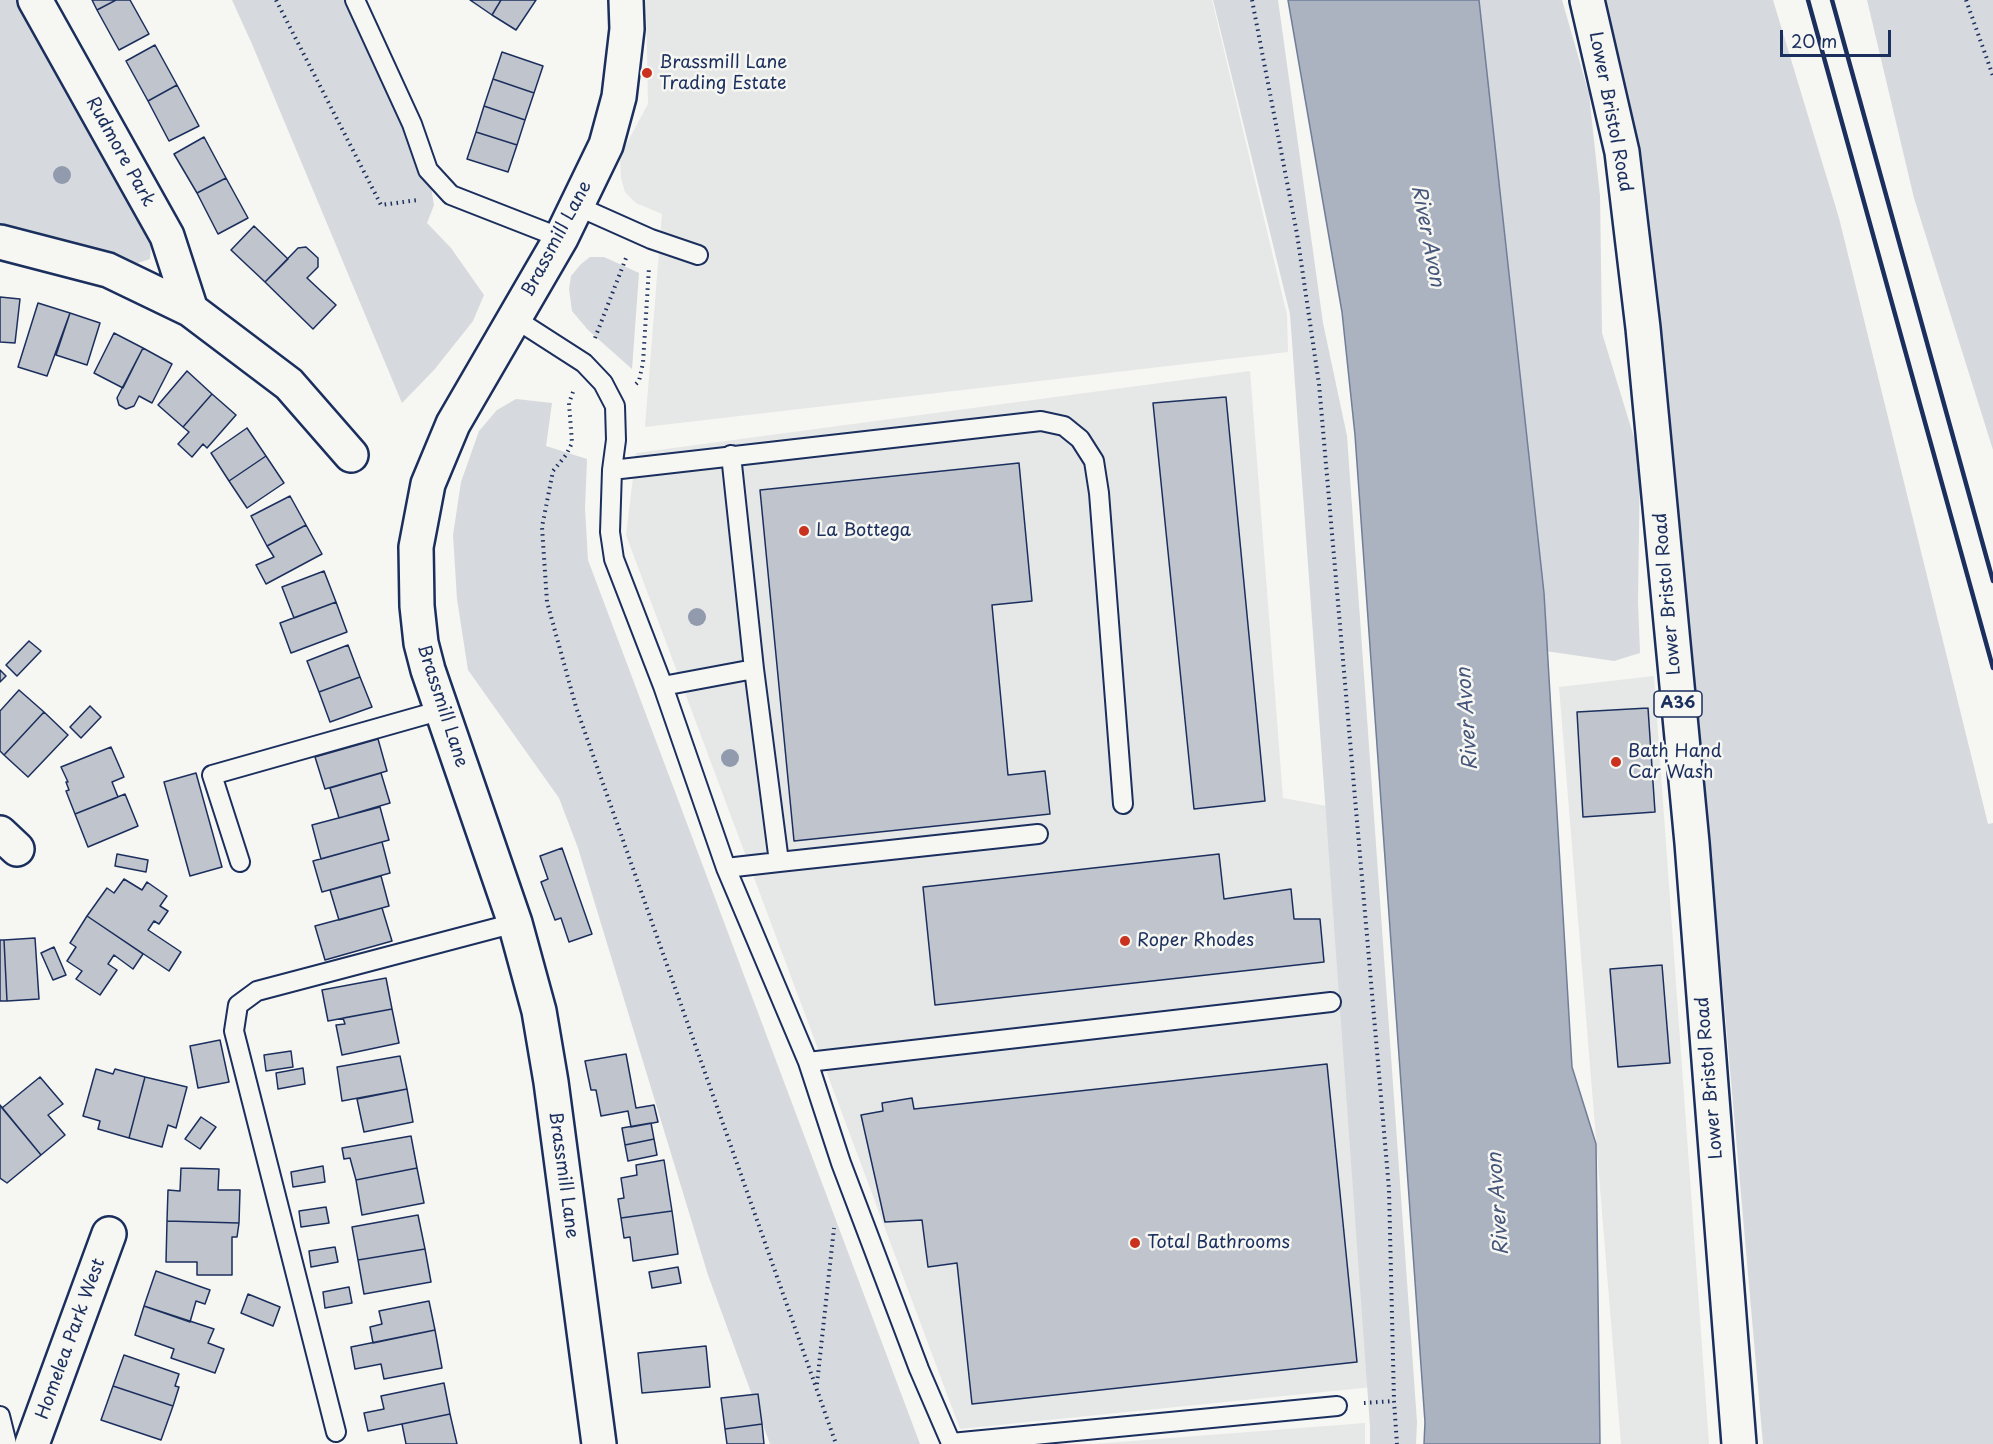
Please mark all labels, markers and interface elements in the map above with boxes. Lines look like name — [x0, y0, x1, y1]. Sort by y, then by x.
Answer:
scale bar — [1783, 18, 1894, 56]
text: 20 m — [1791, 27, 1837, 54]
street label: Lower Bristol Road — [1584, 30, 1636, 194]
place label: Brassmill Lane Trading Estate — [659, 52, 787, 94]
marker: Brassmill Lane Trading Estate — [640, 66, 654, 80]
street label: Rudmore Park — [81, 93, 159, 211]
street label: Brassmill Lane — [517, 177, 597, 301]
water label: River Avon — [1405, 183, 1449, 289]
street label: Lower Bristol Road — [1650, 512, 1686, 676]
place label: La Bottega — [816, 520, 911, 542]
marker: La Bottega — [797, 524, 811, 538]
street label: Brassmill Lane — [412, 642, 472, 770]
water label: River Avon — [1452, 667, 1484, 771]
road number: A36 — [1654, 691, 1702, 717]
place label: Bath Hand Car Wash — [1628, 741, 1722, 783]
marker: Bath Hand Car Wash — [1609, 755, 1623, 769]
place label: Roper Rhodes — [1137, 930, 1254, 952]
marker: Roper Rhodes — [1118, 934, 1132, 948]
street label: Lower Bristol Road — [1692, 996, 1728, 1160]
street label: Brassmill Lane — [543, 1110, 583, 1240]
water label: River Avon — [1483, 1152, 1515, 1256]
place label: Total Bathrooms — [1147, 1232, 1290, 1254]
marker: Total Bathrooms — [1128, 1236, 1142, 1250]
street label: Homelea Park West — [32, 1256, 110, 1422]

